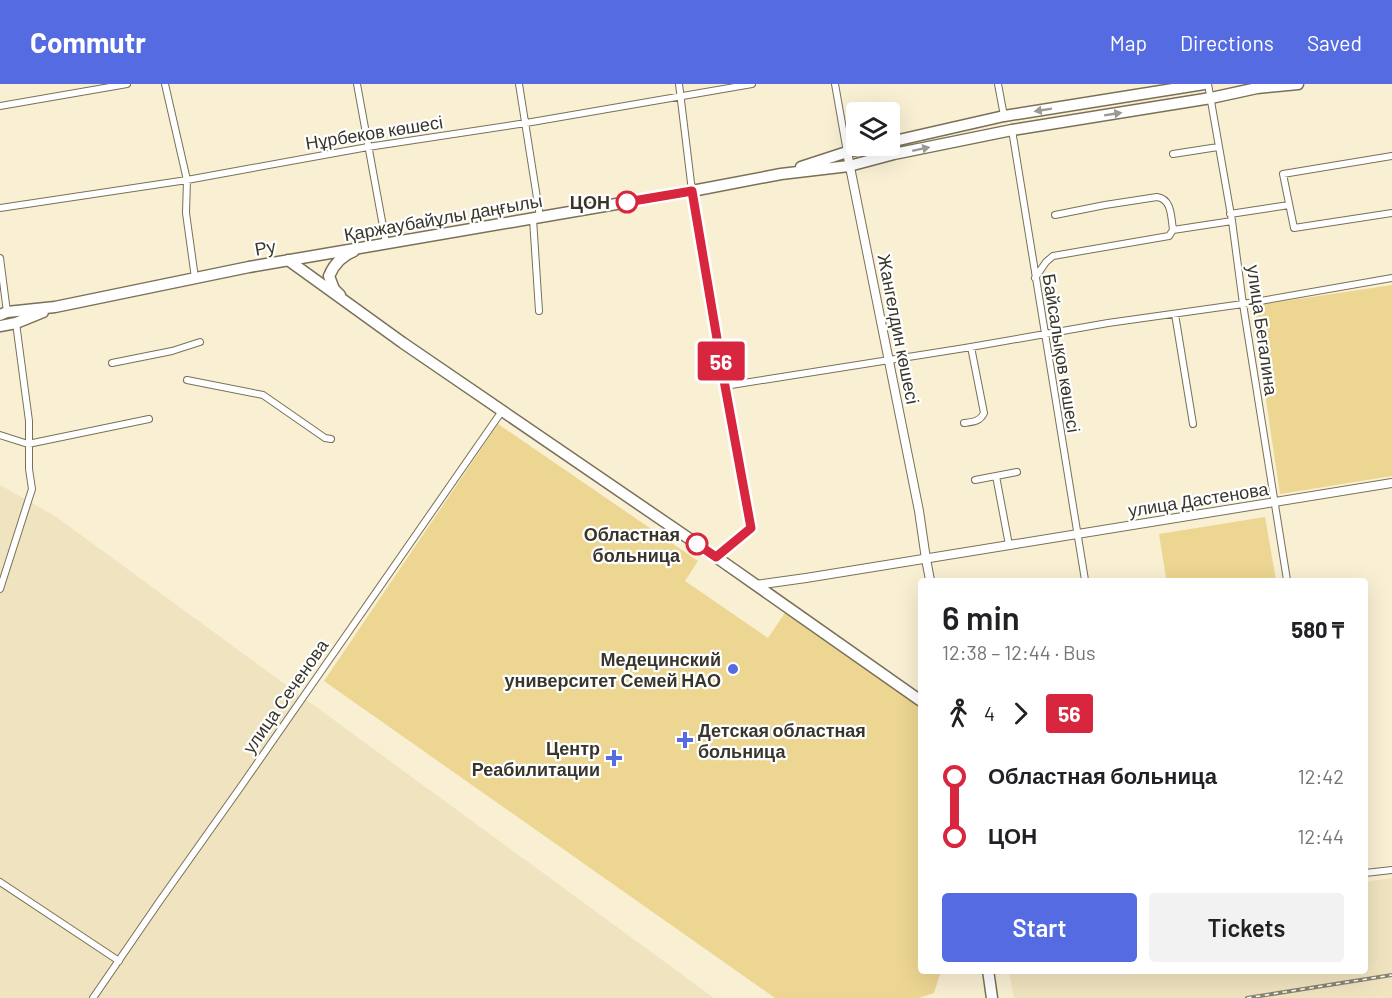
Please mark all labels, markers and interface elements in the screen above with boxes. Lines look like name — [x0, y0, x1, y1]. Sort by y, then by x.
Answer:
text: Commutr — [30, 25, 146, 59]
text: Map — [1110, 30, 1147, 55]
text: Directions — [1180, 30, 1274, 55]
text: Saved — [1307, 30, 1362, 55]
map controls — [846, 102, 900, 156]
button: layers — [846, 102, 900, 156]
one-way arrow — [1033, 106, 1052, 115]
one-way arrow — [1103, 109, 1122, 118]
street label: Нұрбеков көшесі — [304, 110, 444, 154]
one-way arrow — [911, 143, 930, 153]
street label: Қаржаубайұлы даңғылы — [342, 189, 544, 245]
place label: ЦОН — [570, 191, 610, 213]
marker: ЦОН — [616, 191, 638, 213]
street label: Ру — [253, 234, 277, 260]
street label: Жангелдин көшесі — [874, 252, 924, 406]
street label: улица Бегалина — [1243, 263, 1283, 398]
street label: Байсалықов көшесі — [1039, 272, 1085, 434]
line badge: 56 — [694, 342, 748, 380]
text: 56 — [710, 349, 732, 374]
street label: улица Дастенова — [1126, 477, 1271, 521]
place label: Областная больница — [584, 523, 681, 566]
marker: Областная больница — [686, 533, 708, 555]
text: 6 min — [942, 597, 1020, 637]
text: 580 ₸ — [1291, 616, 1344, 642]
street label: улица Сеченова — [237, 634, 333, 757]
text: 12:38 – 12:44 · Bus — [942, 640, 1096, 664]
place label: Медецинский университет Семей НАО — [505, 648, 721, 691]
marker: Медецинский университет Семей НАО — [726, 662, 740, 676]
icon: walk — [942, 697, 975, 730]
icon: forward — [1004, 697, 1037, 730]
text: 4 — [984, 701, 995, 725]
text: 56 — [1058, 701, 1081, 726]
place label: Детская областная больница — [698, 719, 866, 762]
marker: Детская областная больница — [676, 731, 694, 749]
place label: Центр Реабилитации — [472, 737, 600, 780]
marker: Центр Реабилитации — [605, 749, 623, 767]
text: Областная больница — [988, 762, 1217, 788]
text: 12:42 — [1298, 764, 1344, 788]
text: ЦОН — [988, 822, 1037, 848]
text: 12:44 — [1297, 824, 1344, 848]
button: Start — [942, 893, 1137, 962]
button: Tickets — [1149, 893, 1344, 962]

